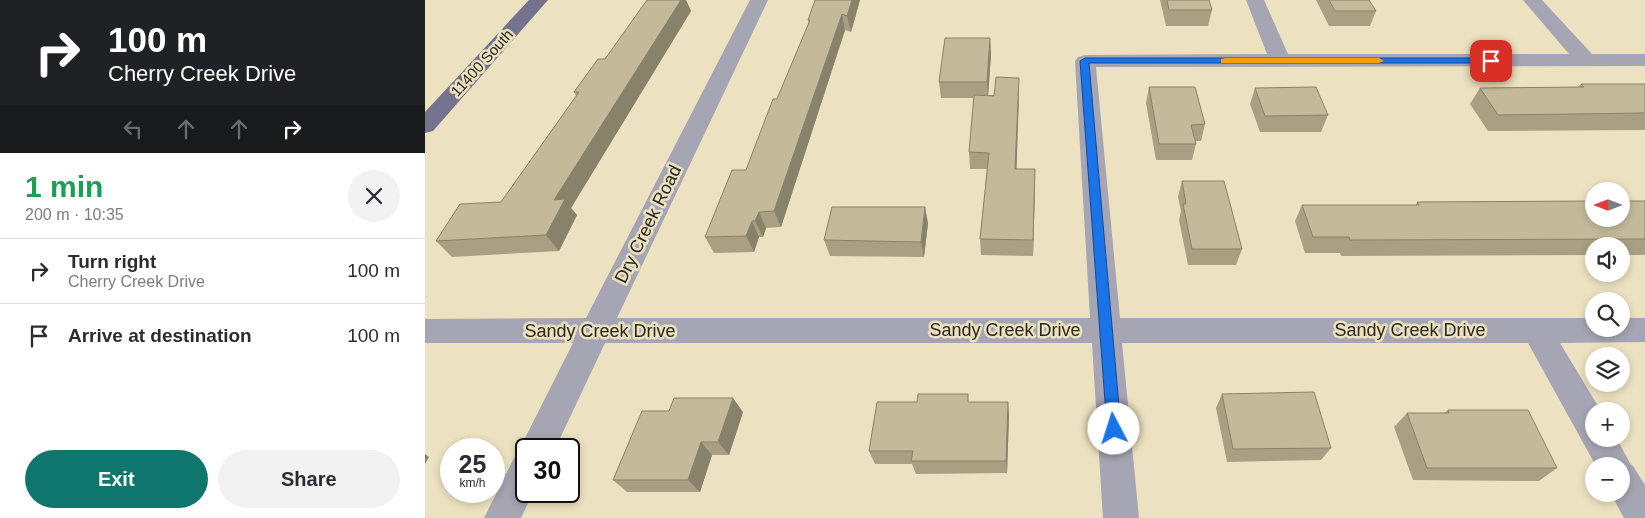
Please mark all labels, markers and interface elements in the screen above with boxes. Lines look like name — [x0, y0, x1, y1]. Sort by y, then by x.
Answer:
icon: right — [25, 20, 90, 85]
text: 100 m — [108, 20, 207, 59]
street label: 11400 South — [447, 26, 516, 100]
pin — [1470, 40, 1512, 82]
icon: arrive — [1477, 47, 1505, 75]
text: Cherry Creek Drive — [108, 61, 296, 86]
icon: left — [119, 115, 147, 143]
icon: ahead — [172, 115, 200, 143]
icon: ahead — [225, 115, 253, 143]
icon: right — [278, 115, 306, 143]
street label: Dry Creek Road — [611, 162, 685, 286]
text: 1 min — [25, 170, 103, 203]
button: close — [348, 170, 400, 222]
north arrow — [1585, 182, 1630, 228]
map controls — [1585, 182, 1630, 502]
text: 200 m · 10:35 — [25, 206, 124, 223]
button: sound — [1585, 237, 1630, 282]
text: Turn right — [68, 251, 156, 272]
icon: right — [25, 257, 53, 285]
text: 100 m — [347, 260, 400, 281]
text: Cherry Creek Drive — [68, 273, 205, 290]
button: search — [1585, 292, 1630, 337]
street label: Sandy Creek Drive — [929, 320, 1081, 340]
street label: Sandy Creek Drive — [1334, 320, 1486, 340]
street label: Sandy Creek Drive — [524, 321, 676, 341]
icon: arrive — [25, 322, 53, 350]
text: Arrive at destination — [68, 325, 252, 346]
text: 100 m — [347, 325, 400, 346]
button: layers — [1585, 347, 1630, 392]
position arrow — [1087, 402, 1139, 454]
button: + — [1585, 402, 1630, 447]
speed limit sign: 30 — [515, 438, 580, 503]
button: Exit — [25, 450, 208, 508]
button: Share — [218, 450, 400, 508]
text: 25 — [459, 450, 486, 478]
button: − — [1585, 457, 1630, 502]
text: km/h — [459, 476, 486, 490]

